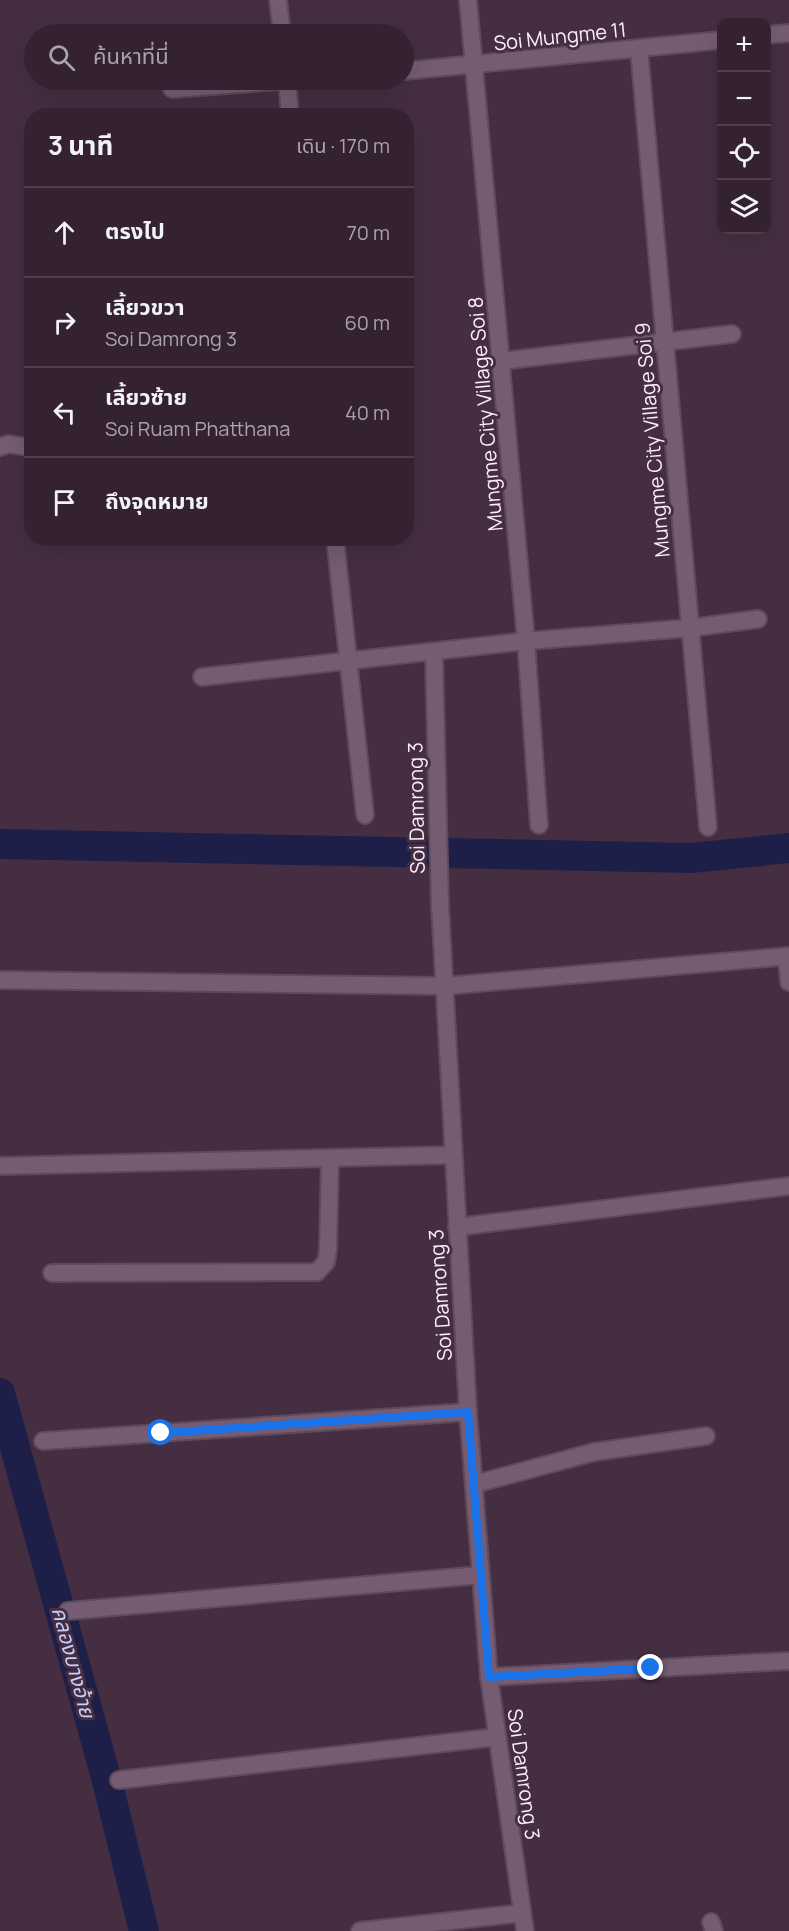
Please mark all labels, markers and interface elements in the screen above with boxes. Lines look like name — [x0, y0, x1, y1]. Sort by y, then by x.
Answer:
street label: Soi Mungme 11 — [492, 16, 628, 56]
map controls — [717, 18, 771, 234]
button: + — [717, 18, 771, 72]
search box — [24, 24, 414, 90]
icon: search — [45, 41, 78, 74]
text: ค้นหาที่นี่ — [93, 41, 169, 71]
button: − — [717, 72, 771, 126]
button: locate — [717, 126, 771, 180]
text: 3 นาที — [48, 127, 113, 163]
text: เดิน · 170 m — [296, 132, 390, 159]
button: layers — [717, 180, 771, 234]
icon: ahead — [48, 216, 81, 249]
text: ตรงไป — [105, 216, 165, 246]
text: 70 m — [347, 219, 390, 246]
text: เลี้ยวขวา — [105, 292, 185, 322]
street label: Mungme City Village Soi 8 — [461, 296, 509, 532]
icon: right — [48, 306, 81, 339]
text: 60 m — [344, 309, 390, 336]
street label: Mungme City Village Soi 9 — [628, 321, 676, 559]
text: Soi Damrong 3 — [105, 325, 237, 352]
text: เลี้ยวซ้าย — [105, 382, 187, 412]
icon: left — [48, 396, 81, 429]
text: 40 m — [345, 399, 390, 426]
text: Soi Ruam Phatthana — [105, 415, 290, 442]
icon: arrive — [48, 486, 81, 519]
text: ถึงจุดหมาย — [105, 486, 209, 516]
street label: Soi Damrong 3 — [401, 742, 431, 874]
street label: Soi Damrong 3 — [422, 1228, 458, 1362]
route start — [147, 1419, 173, 1445]
water label: คลองบางอ้าย — [46, 1603, 103, 1722]
route end — [637, 1654, 663, 1680]
street label: Soi Damrong 3 — [501, 1707, 547, 1841]

